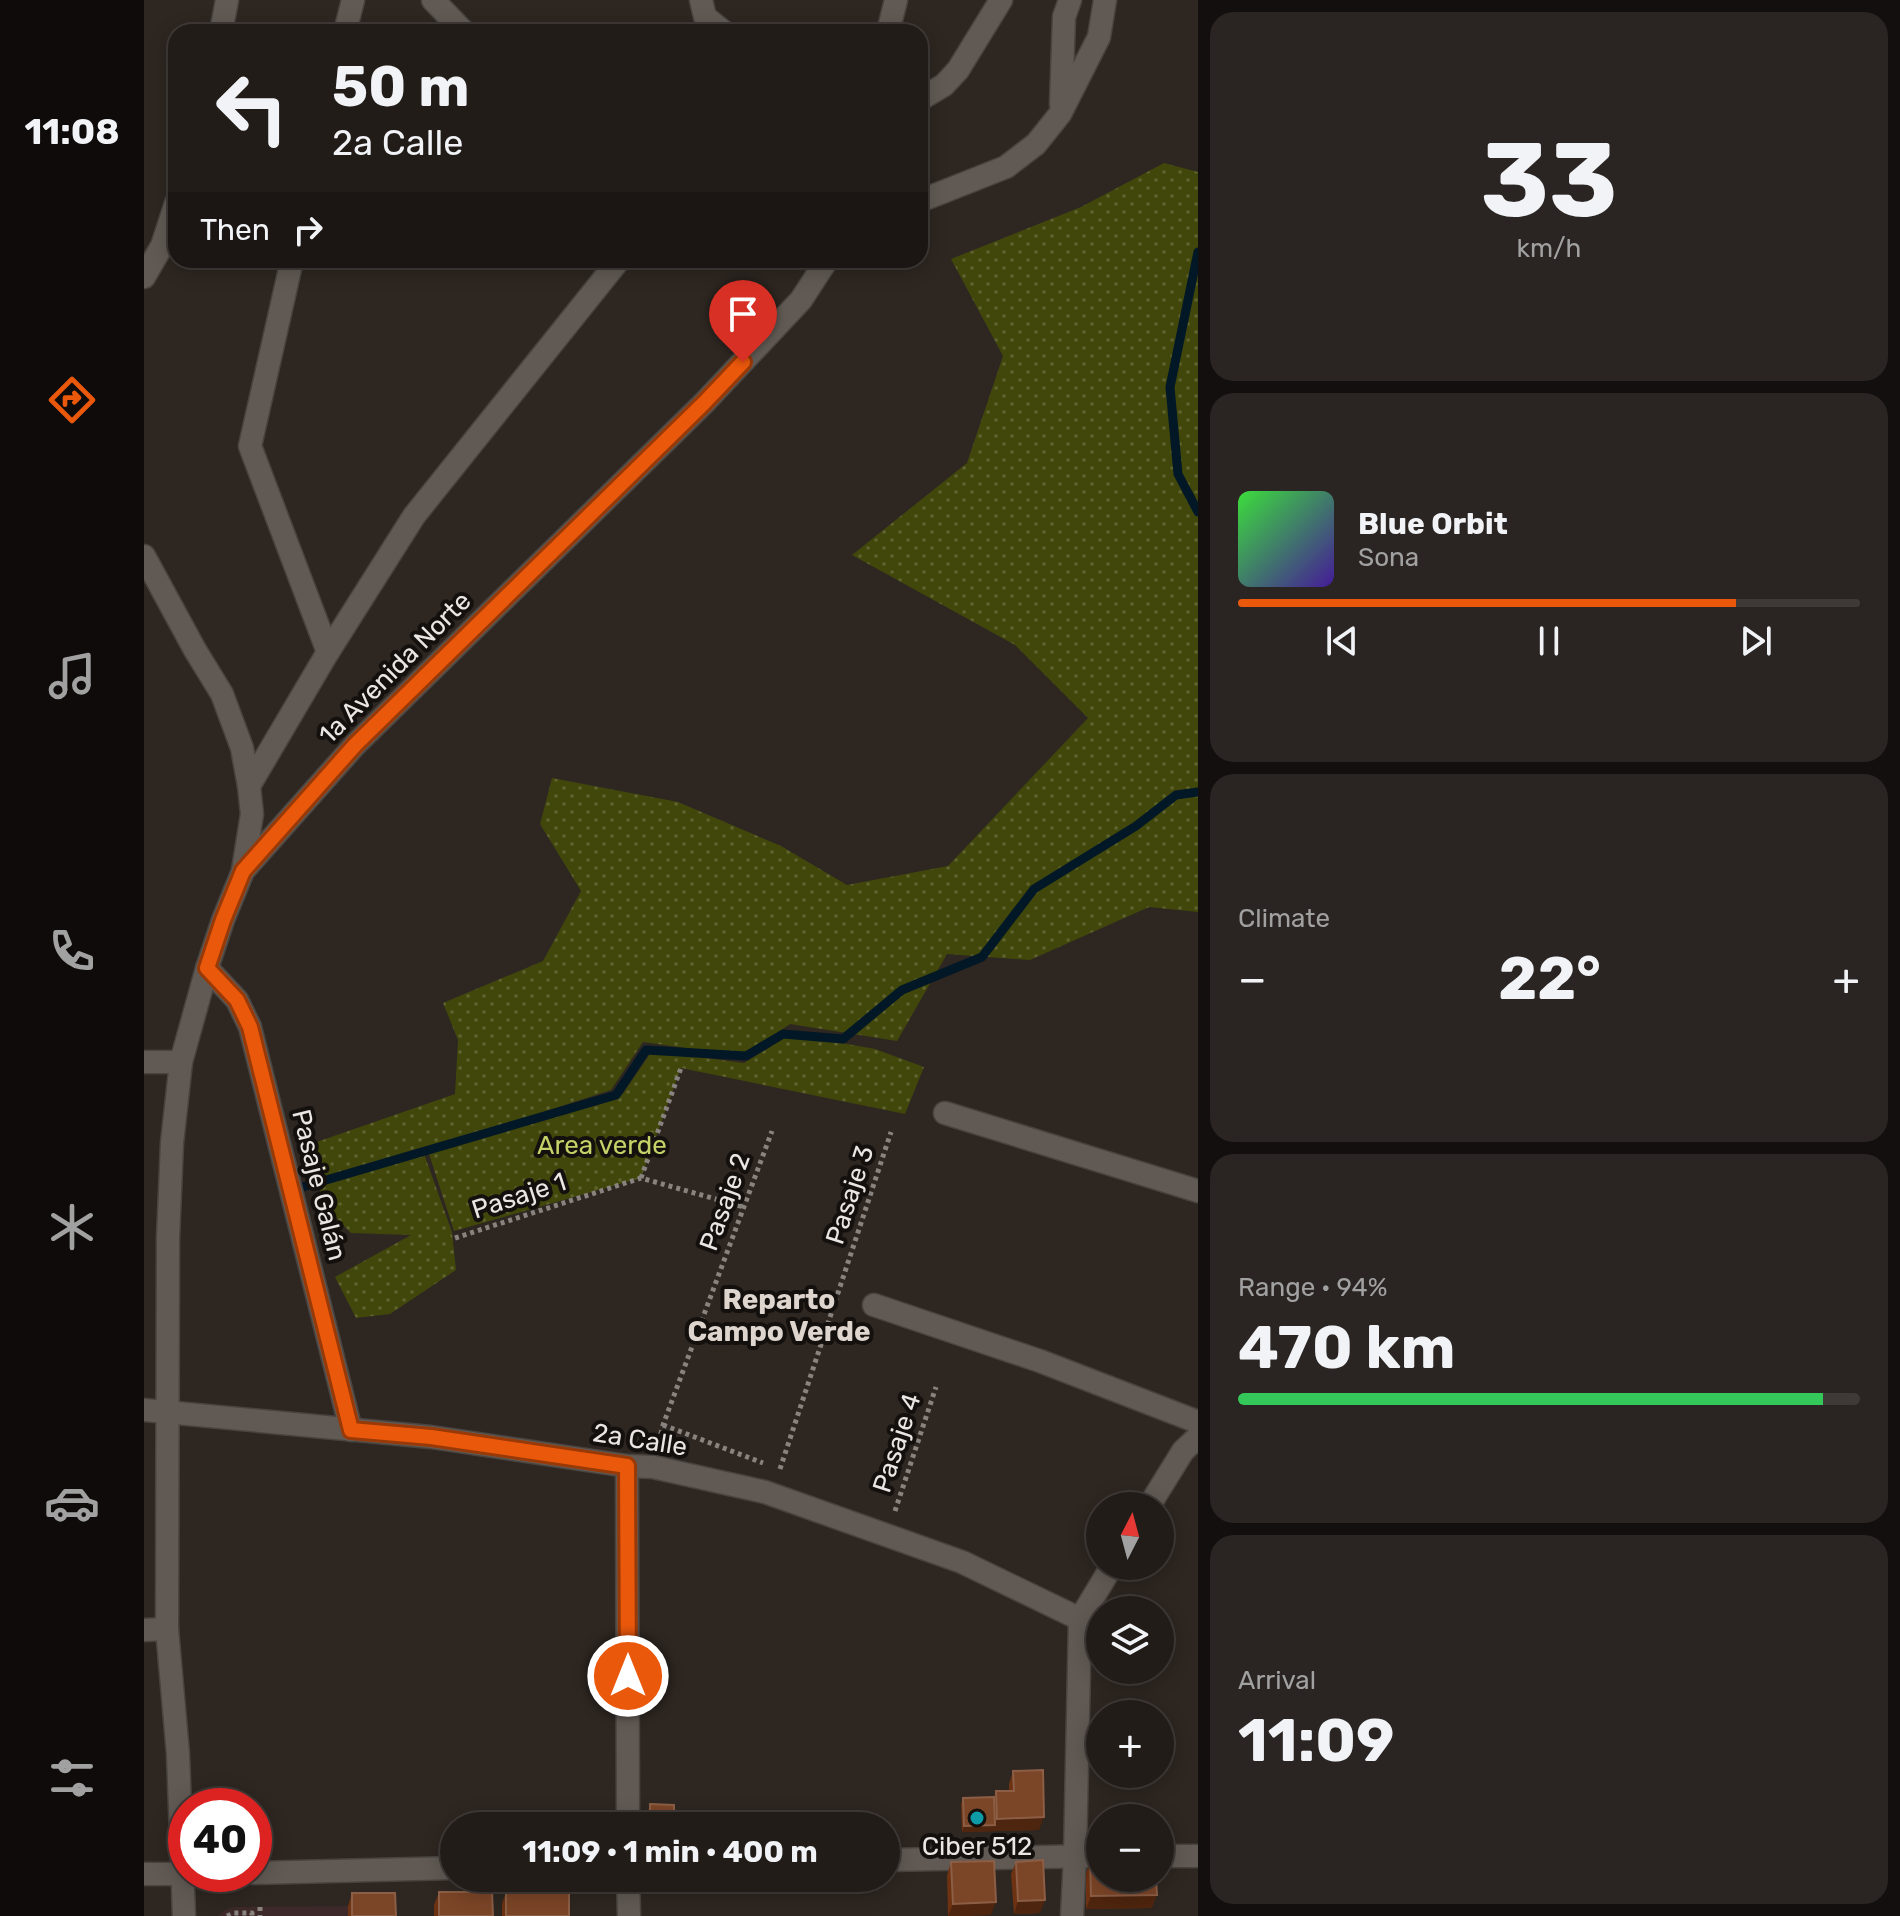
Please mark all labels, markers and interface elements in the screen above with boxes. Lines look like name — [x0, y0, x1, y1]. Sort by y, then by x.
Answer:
text: 50 m — [332, 54, 469, 120]
icon: left — [200, 56, 304, 160]
text: 11:08 — [24, 110, 120, 153]
text: 33 — [1480, 119, 1618, 242]
text: 2a Calle — [332, 121, 463, 164]
icon: right — [286, 208, 330, 252]
text: Then — [200, 212, 270, 248]
text: km/h — [1517, 233, 1581, 264]
pin — [709, 280, 777, 362]
icon: arrive — [721, 292, 765, 336]
icon: directions — [44, 372, 100, 428]
text: Blue Orbit — [1358, 506, 1508, 542]
text: Sona — [1358, 542, 1419, 573]
street label: 1a Avenida Norte — [313, 586, 477, 750]
icon: previous — [1320, 619, 1364, 663]
icon: pause — [1527, 619, 1571, 663]
icon: next — [1734, 619, 1778, 663]
icon: music — [44, 648, 100, 704]
text: Climate — [1238, 903, 1330, 934]
icon: phone — [44, 923, 100, 979]
text: 22° — [1498, 943, 1601, 1014]
text: − — [1238, 953, 1267, 1005]
text: + — [1833, 953, 1860, 1005]
street label: Pasaje Galán — [285, 1106, 353, 1264]
park label: Area verde — [537, 1130, 667, 1161]
street label: Pasaje 3 — [820, 1142, 880, 1248]
street label: Pasaje 2 — [693, 1149, 757, 1255]
street label: Pasaje 1 — [468, 1166, 570, 1226]
icon: climate — [44, 1199, 100, 1255]
text: Range · 94% — [1238, 1272, 1388, 1303]
district label: Reparto Campo Verde — [687, 1283, 871, 1348]
text: 470 km — [1238, 1312, 1456, 1383]
street label: Pasaje 4 — [866, 1390, 928, 1496]
street label: 2a Calle — [591, 1417, 689, 1463]
icon: car — [44, 1475, 100, 1531]
north arrow — [1086, 1492, 1174, 1580]
map controls — [1086, 1492, 1174, 1892]
button: layers — [1086, 1596, 1174, 1684]
position arrow — [586, 1634, 670, 1718]
text: Arrival — [1238, 1665, 1316, 1696]
button: + — [1086, 1700, 1174, 1788]
text: 11:09 — [1238, 1705, 1394, 1776]
icon: filters — [44, 1750, 100, 1806]
speed limit sign: 40 — [168, 1788, 272, 1892]
button: − — [1086, 1804, 1174, 1892]
marker: Ciber 512 — [968, 1809, 986, 1827]
place label: Ciber 512 — [922, 1831, 1032, 1862]
text: 11:09 · 1 min · 400 m — [522, 1834, 818, 1870]

